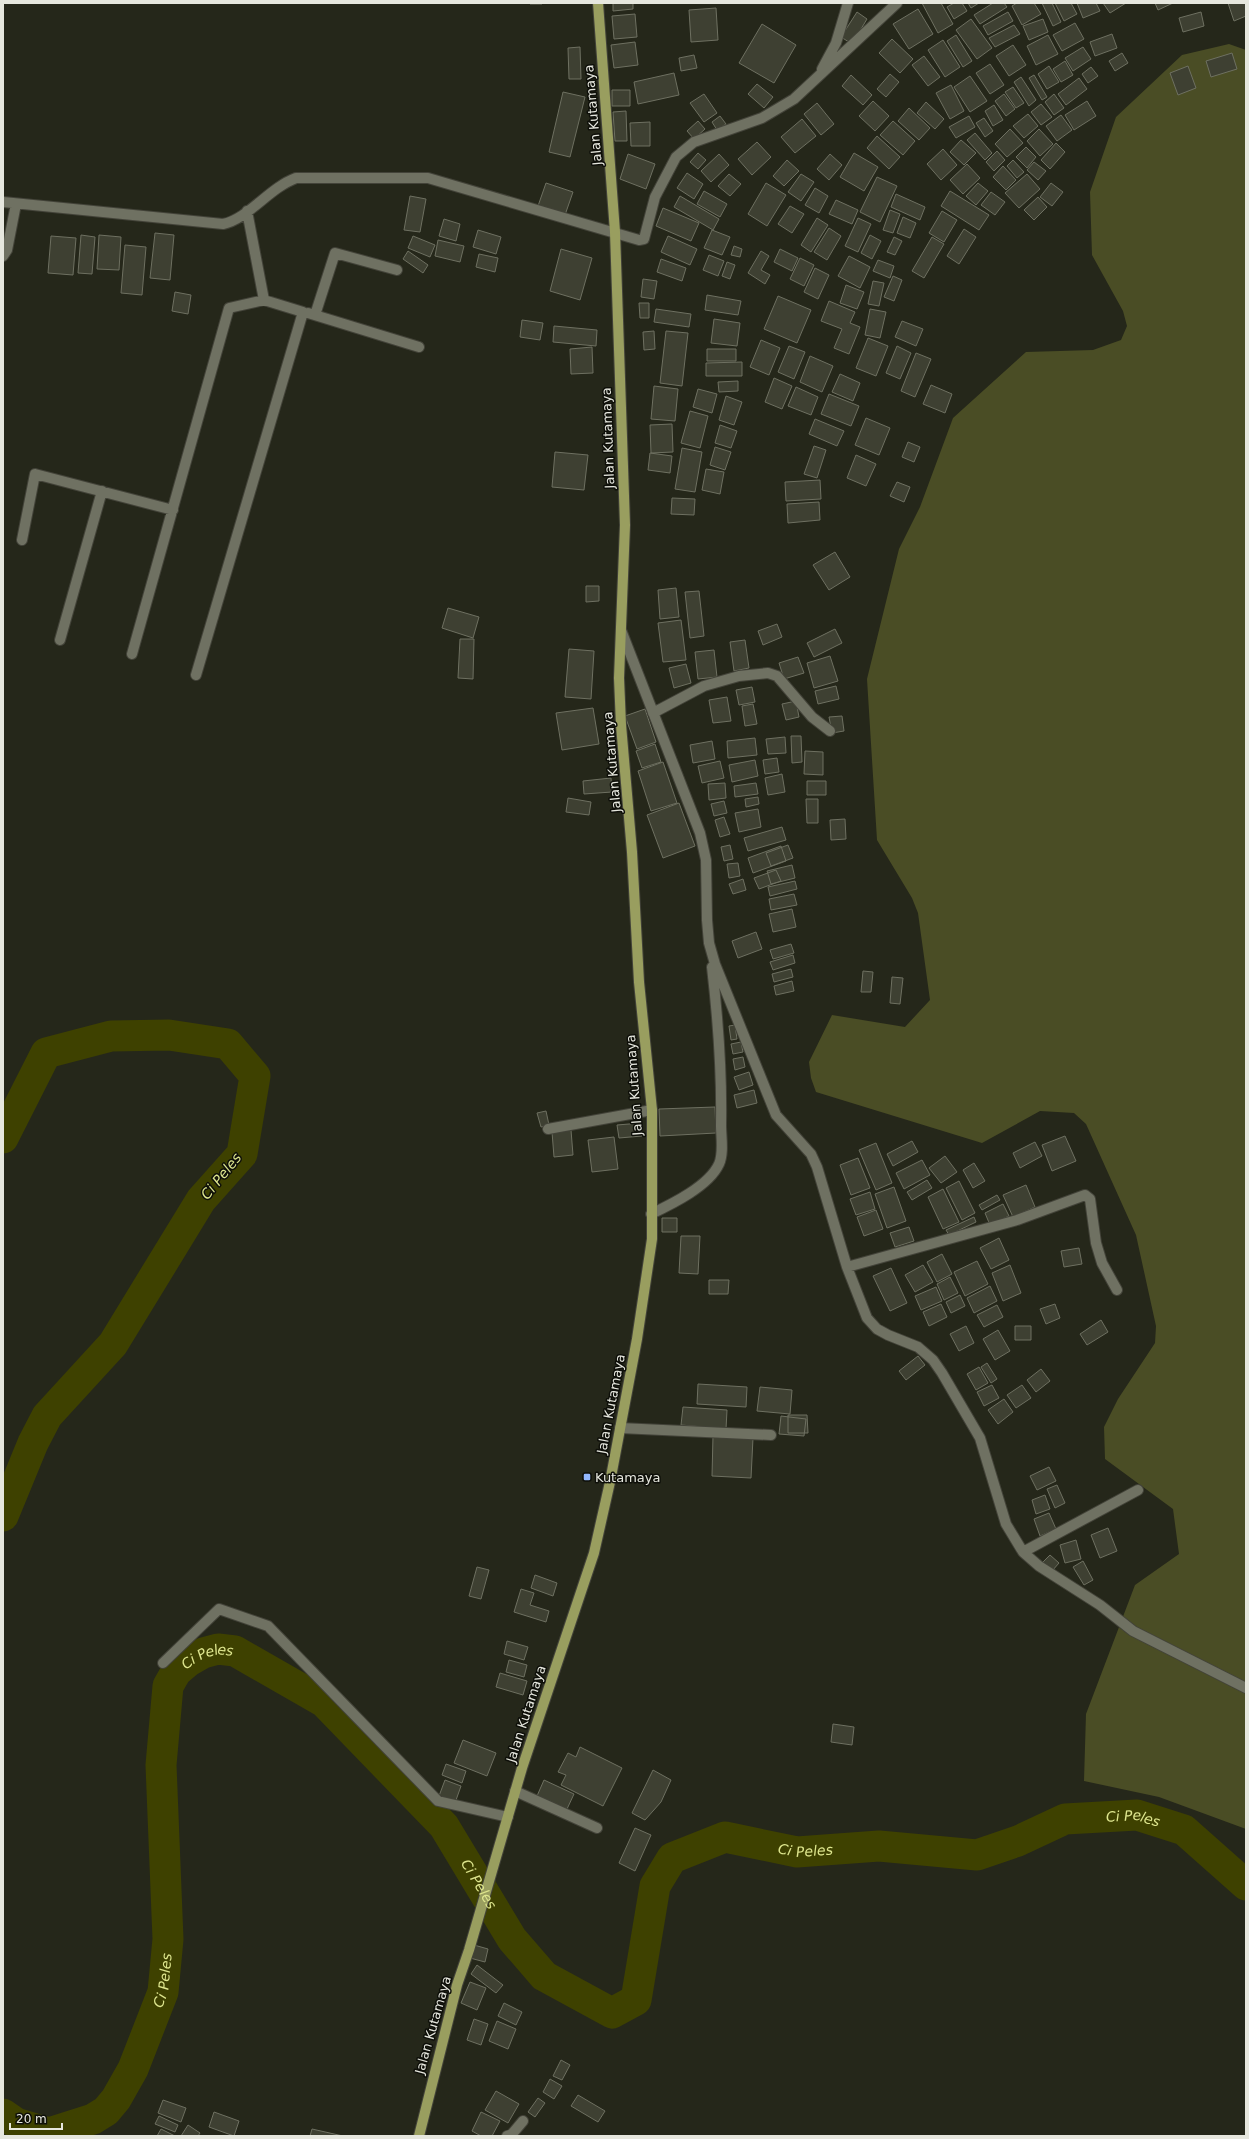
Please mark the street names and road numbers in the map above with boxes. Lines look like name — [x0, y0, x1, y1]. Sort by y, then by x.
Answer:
street label: Jalan Kutamaya — [581, 64, 605, 167]
street label: Jalan Kutamaya — [599, 387, 617, 490]
street label: Jalan Kutamaya — [600, 711, 624, 814]
street label: Jalan Kutamaya — [623, 1034, 645, 1137]
street label: Jalan Kutamaya — [594, 1353, 628, 1456]
street label: Jalan Kutamaya — [503, 1664, 549, 1765]
street label: Jalan Kutamaya — [412, 1974, 454, 2077]

